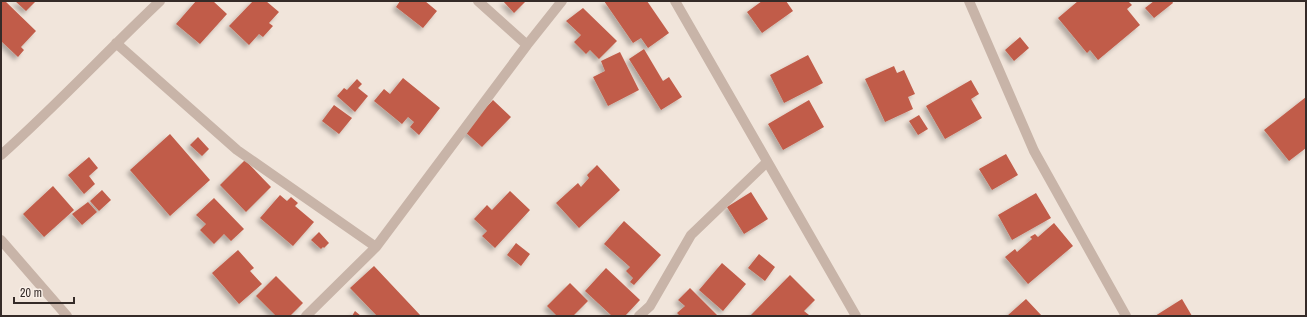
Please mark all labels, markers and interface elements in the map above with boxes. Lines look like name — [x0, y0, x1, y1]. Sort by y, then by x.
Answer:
scale bar — [14, 279, 74, 305]
text: 20 m — [20, 285, 42, 301]

